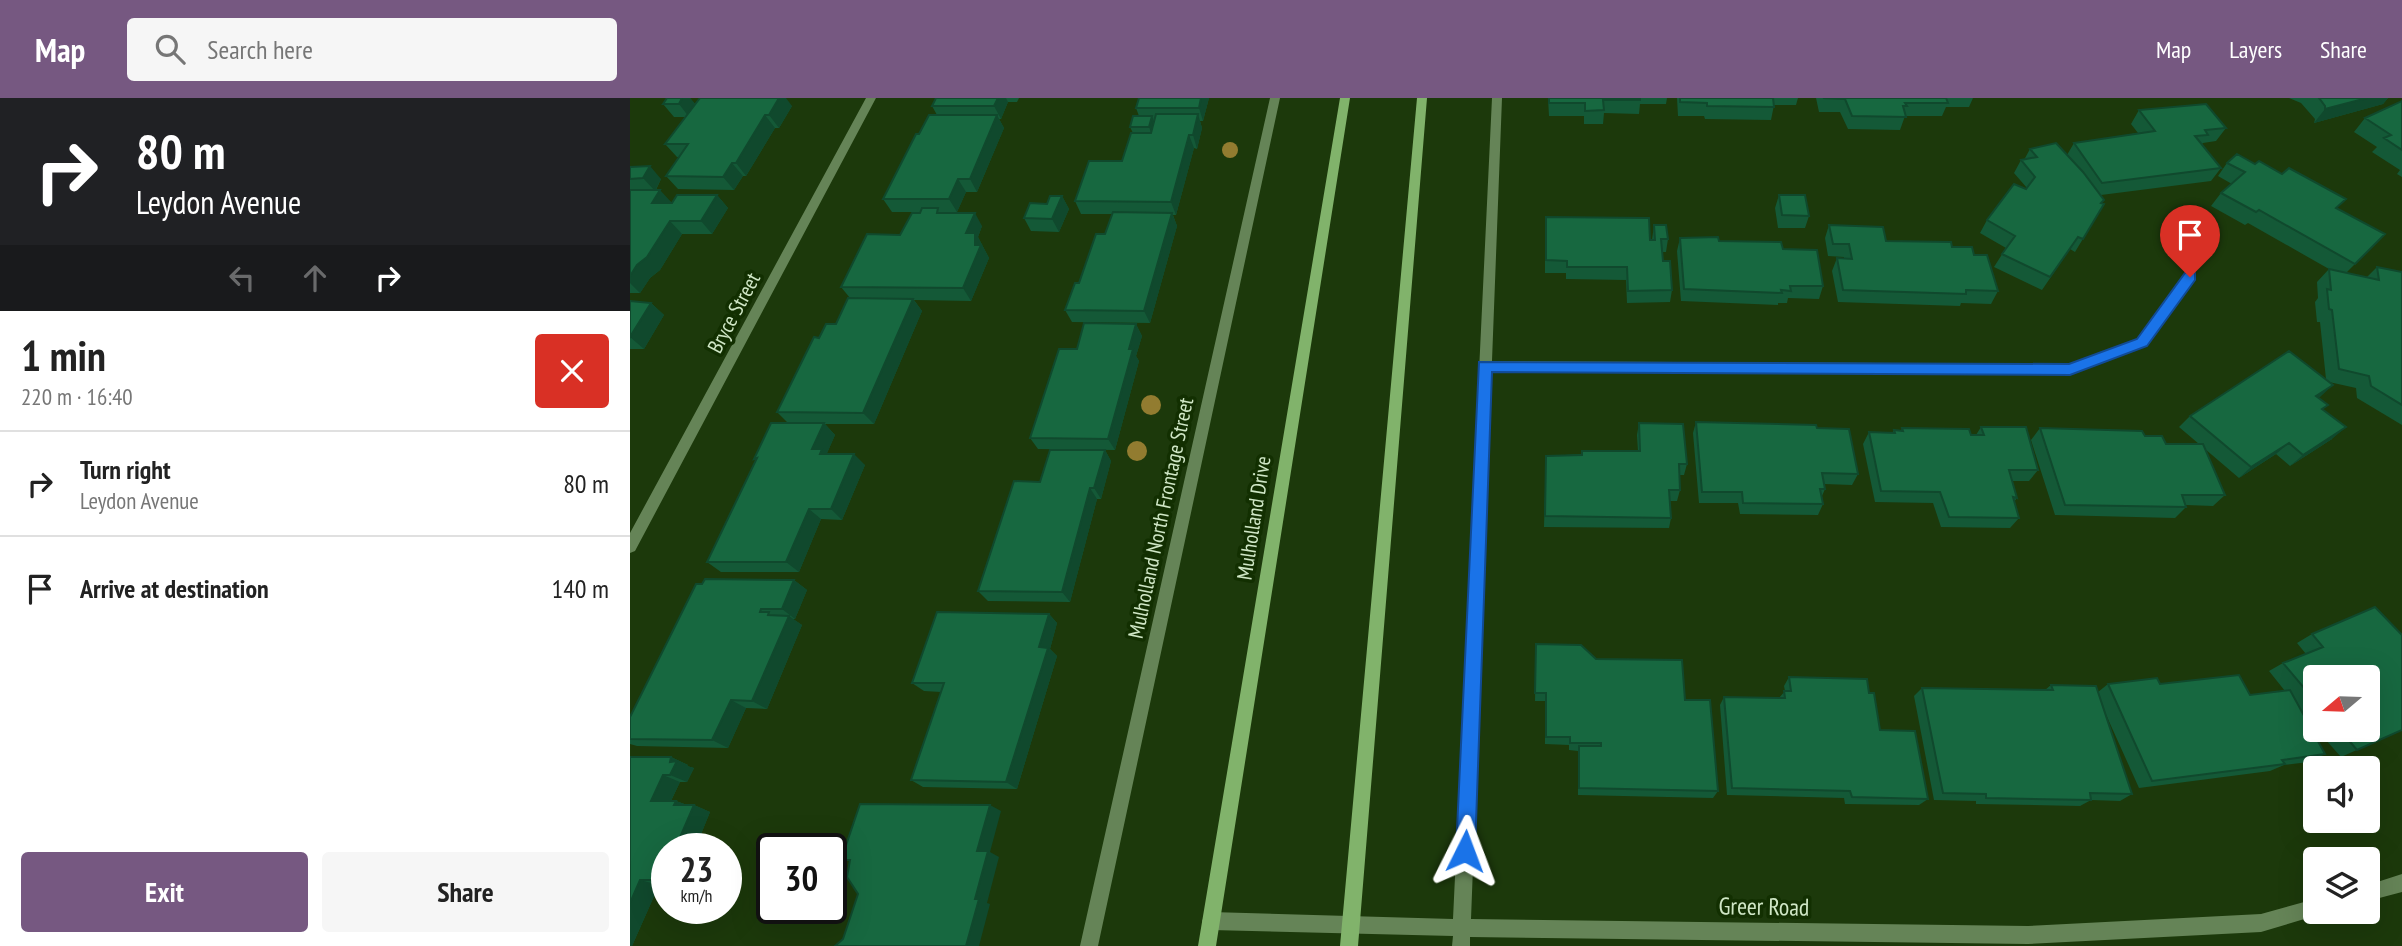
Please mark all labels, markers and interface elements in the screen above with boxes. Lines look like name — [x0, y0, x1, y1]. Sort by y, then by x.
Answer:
search box — [127, 18, 617, 81]
text: Map — [35, 28, 85, 71]
icon: search — [151, 30, 189, 68]
text: Search here — [207, 33, 313, 66]
text: Map — [2156, 34, 2191, 65]
text: Layers — [2229, 34, 2282, 65]
text: Share — [2320, 34, 2367, 65]
text: 80 m — [136, 119, 225, 183]
icon: right — [21, 126, 112, 217]
text: Leydon Avenue — [136, 181, 301, 223]
pin — [2160, 205, 2220, 277]
icon: arrive — [2171, 216, 2209, 254]
icon: left — [223, 259, 261, 297]
icon: ahead — [296, 259, 334, 297]
icon: right — [369, 259, 407, 297]
street label: Bryce Street — [701, 268, 766, 358]
text: 1 min — [21, 328, 106, 383]
button: close — [535, 334, 609, 408]
text: 220 m · 16:40 — [21, 382, 133, 411]
street label: Mulholland North Frontage Street — [1122, 395, 1199, 641]
text: Turn right — [80, 453, 171, 486]
street label: Mulholland Drive — [1230, 454, 1277, 582]
icon: right — [21, 465, 59, 503]
text: 80 m — [563, 467, 609, 500]
text: Leydon Avenue — [80, 486, 199, 515]
icon: arrive — [21, 570, 59, 608]
text: Arrive at destination — [80, 572, 269, 605]
text: 140 m — [551, 572, 609, 605]
north arrow — [2303, 665, 2380, 742]
map controls — [2303, 665, 2380, 924]
button: sound — [2303, 756, 2380, 833]
position arrow — [1428, 814, 1502, 888]
speed limit sign: 30 — [756, 833, 847, 924]
text: 23 — [680, 846, 713, 892]
button: layers — [2303, 847, 2380, 924]
button: Exit — [21, 852, 308, 932]
button: Share — [322, 852, 609, 932]
text: km/h — [681, 884, 712, 907]
street label: Greer Road — [1718, 890, 1810, 923]

